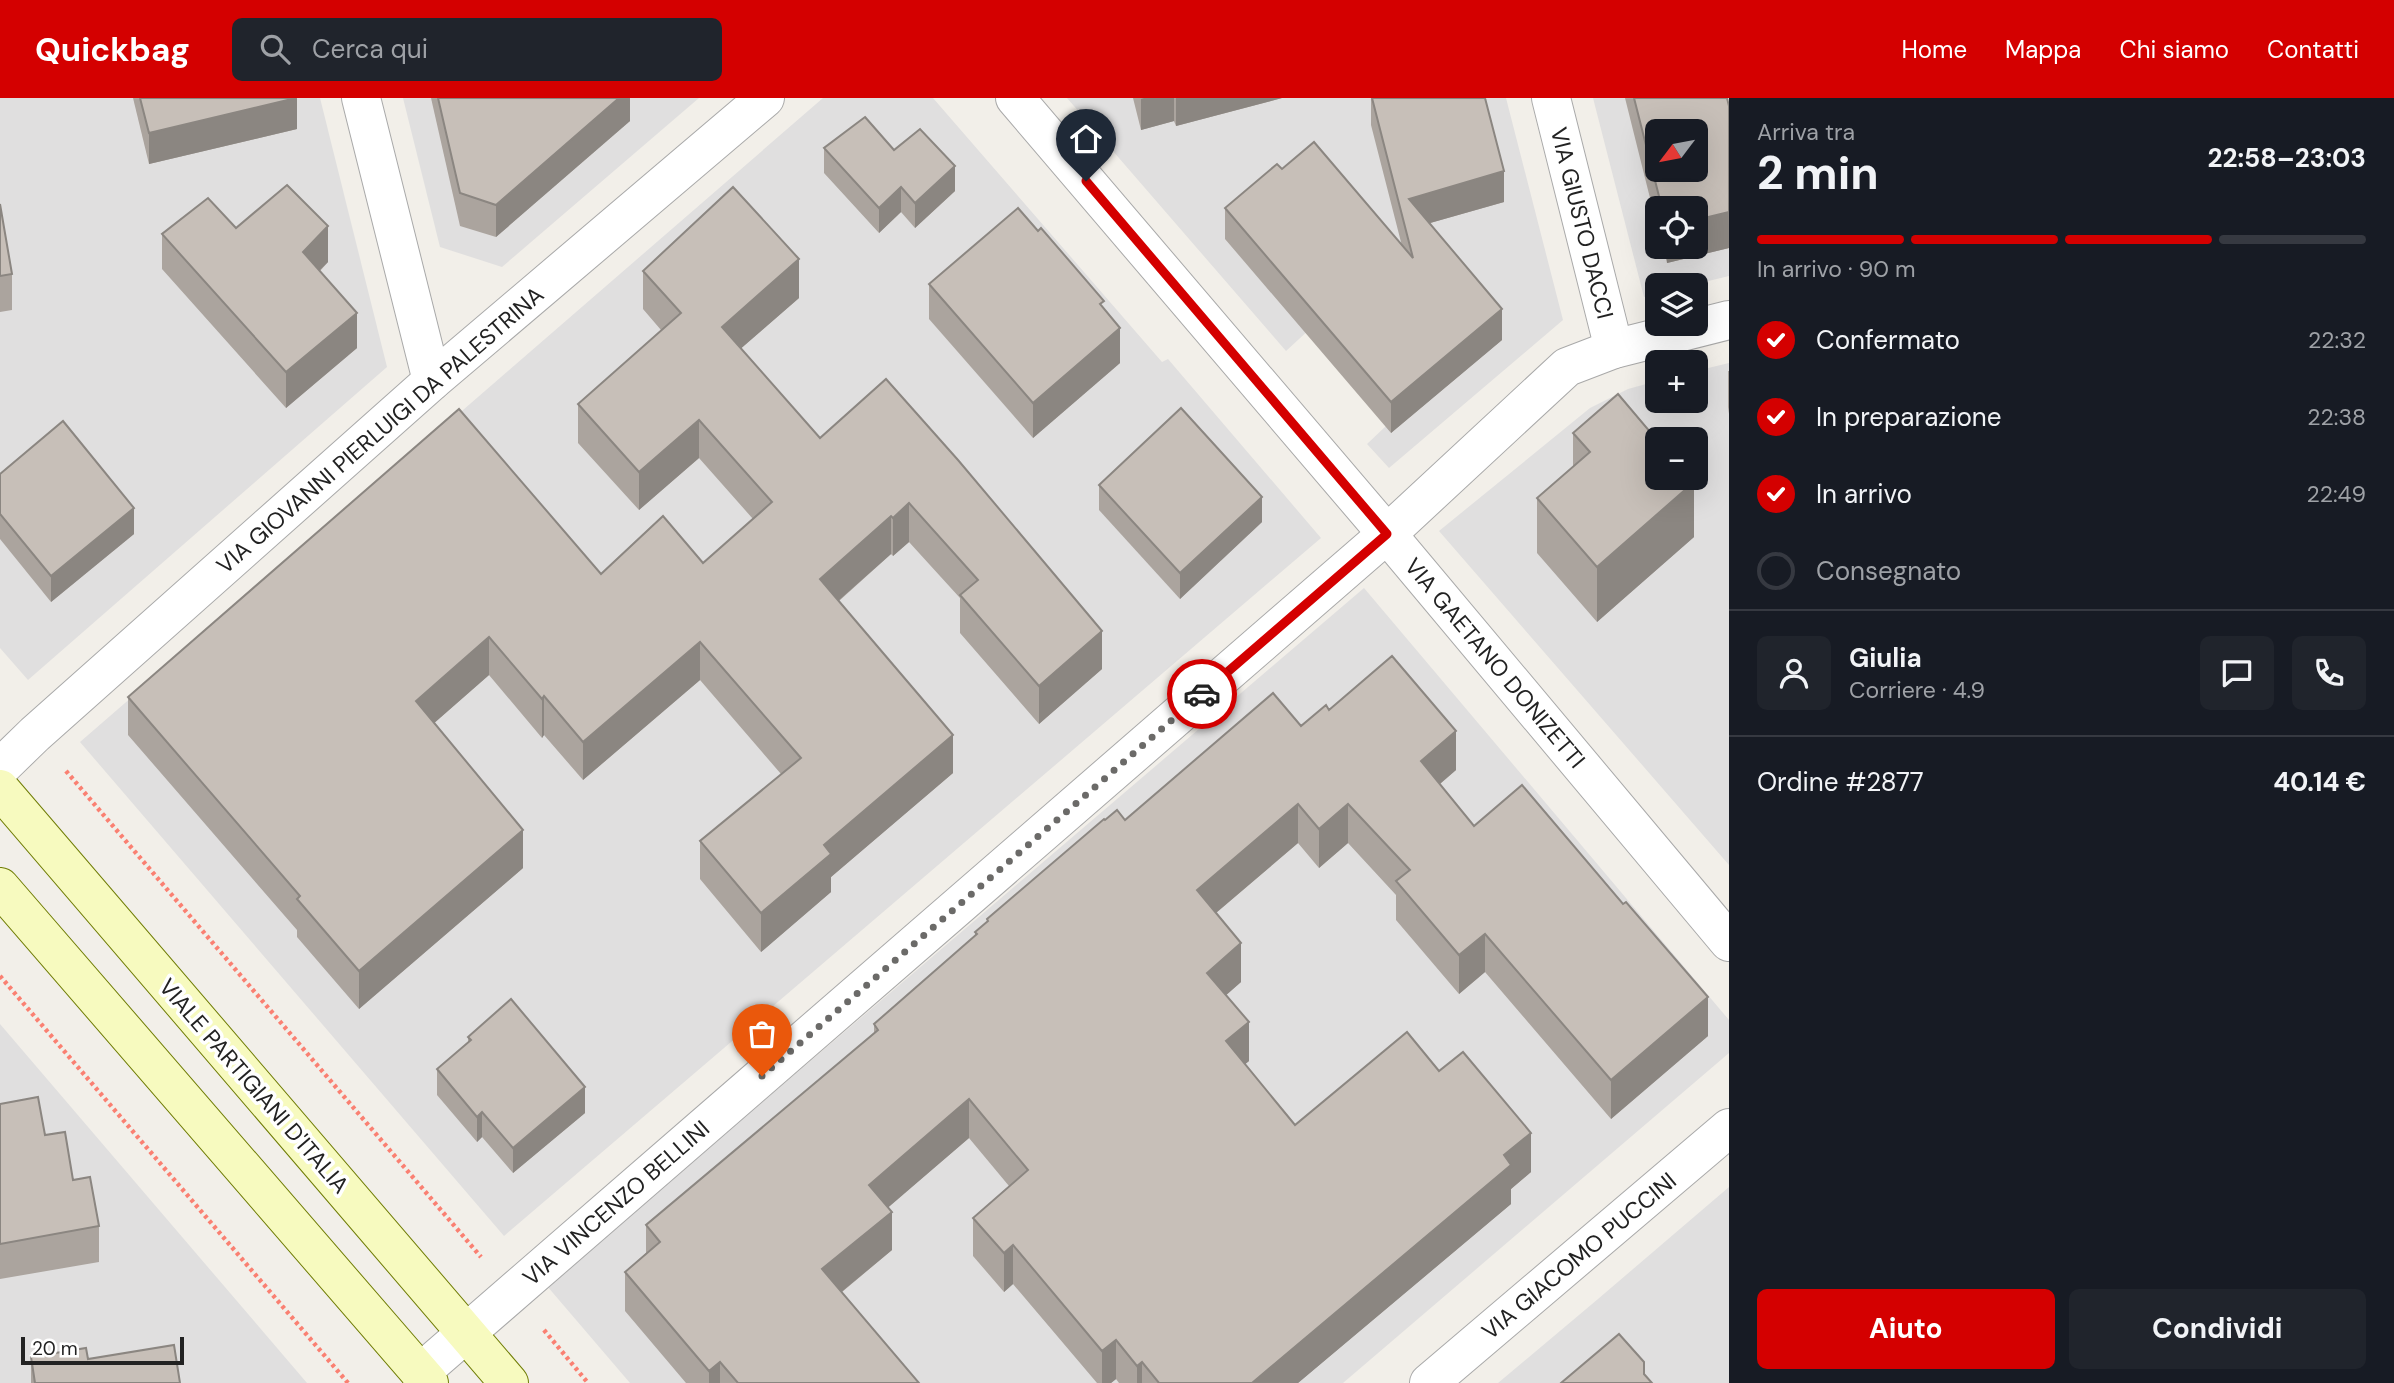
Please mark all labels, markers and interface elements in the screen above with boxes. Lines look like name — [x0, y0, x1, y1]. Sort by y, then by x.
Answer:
search box — [232, 18, 722, 81]
text: Quickbag — [35, 28, 190, 71]
icon: search — [256, 30, 294, 68]
text: Cerca qui — [312, 32, 428, 66]
text: Home — [1901, 34, 1967, 65]
text: Mappa — [2005, 34, 2081, 65]
text: Chi siamo — [2119, 34, 2229, 65]
text: Contatti — [2267, 34, 2359, 65]
pin — [1056, 109, 1116, 181]
text: Arriva tra — [1757, 117, 1855, 147]
north arrow — [1645, 119, 1708, 182]
map controls — [1645, 119, 1708, 490]
icon: home — [1067, 120, 1105, 158]
street label: VIA GIUSTO DACCI — [1544, 124, 1620, 322]
text: 22:58–23:03 — [2207, 141, 2366, 175]
text: 2 min — [1757, 143, 1879, 203]
button: locate — [1645, 196, 1708, 259]
text: In arrivo · 90 m — [1757, 254, 1916, 284]
button: layers — [1645, 273, 1708, 336]
street label: VIA GIOVANNI PIERLUIGI DA PALESTRINA — [210, 280, 550, 580]
icon: check — [1757, 321, 1795, 359]
text: Confermato — [1816, 323, 1960, 357]
text: 22:32 — [2308, 325, 2366, 355]
button: + — [1645, 350, 1708, 413]
icon: check — [1757, 398, 1795, 436]
text: In preparazione — [1816, 400, 2002, 434]
text: 22:38 — [2307, 402, 2366, 432]
button: − — [1645, 427, 1708, 490]
icon: check — [1757, 475, 1795, 513]
text: In arrivo — [1816, 477, 1912, 511]
text: 22:49 — [2306, 479, 2366, 509]
street label: VIA GAETANO DONIZETTI — [1398, 552, 1592, 774]
text: Consegnato — [1816, 554, 1961, 588]
button: person — [1757, 636, 1831, 710]
button: chat — [2200, 636, 2274, 710]
button: phone — [2292, 636, 2366, 710]
text: Giulia — [1849, 641, 1922, 675]
courier — [1167, 659, 1237, 729]
icon: car — [1183, 675, 1221, 713]
text: Corriere · 4.9 — [1849, 675, 1985, 705]
text: Ordine #2877 — [1757, 765, 1924, 799]
text: 40.14 € — [2273, 765, 2366, 799]
street label: VIALE PARTIGIANI D'ITALIA — [152, 972, 356, 1200]
pin — [732, 1004, 792, 1076]
icon: bag — [743, 1015, 781, 1053]
street label: VIA VINCENZO BELLINI — [516, 1114, 716, 1292]
street label: VIA GIACOMO PUCCINI — [1476, 1166, 1682, 1346]
button: Aiuto — [1757, 1289, 2055, 1369]
button: Condividi — [2069, 1289, 2366, 1369]
scale bar — [21, 1334, 184, 1366]
text: 20 m — [32, 1336, 78, 1361]

